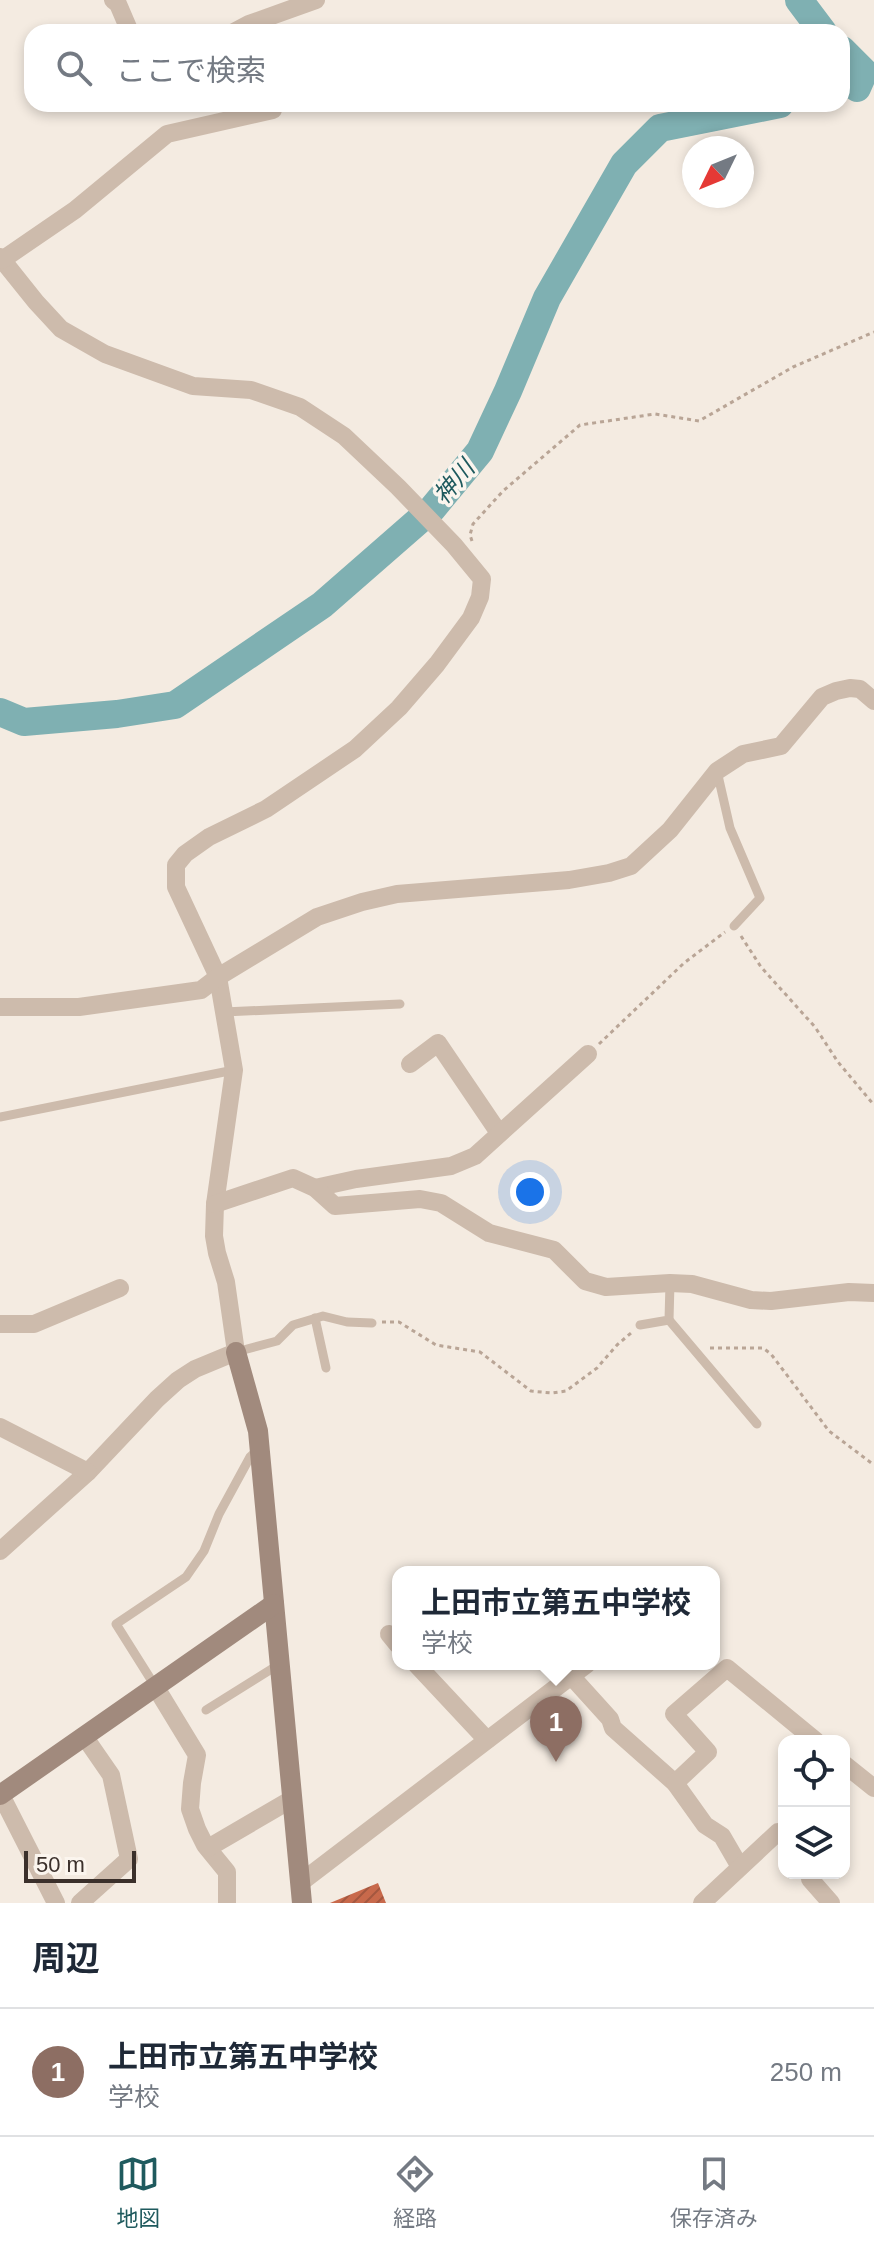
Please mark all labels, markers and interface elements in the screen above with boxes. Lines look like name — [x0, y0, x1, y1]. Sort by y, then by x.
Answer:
search box — [24, 24, 850, 112]
icon: search — [52, 46, 96, 90]
text: ここで検索 — [116, 54, 266, 87]
north arrow — [682, 136, 754, 208]
water label: 神川 — [428, 452, 481, 509]
your location — [510, 1172, 550, 1212]
popup — [392, 1566, 720, 1670]
text: 上田市立第五中学校 — [421, 1586, 691, 1619]
text: 学校 — [421, 1628, 473, 1658]
pin: 1 — [530, 1696, 582, 1762]
map controls — [778, 1735, 850, 1879]
button: locate — [778, 1735, 850, 1807]
button: layers — [778, 1807, 850, 1879]
scale bar — [24, 1847, 136, 1883]
text: 50 m — [36, 1852, 85, 1877]
text: 周辺 — [32, 1939, 100, 1977]
text: 上田市立第五中学校 — [108, 2040, 378, 2073]
text: 1 — [51, 2057, 65, 2087]
text: 250 m — [770, 2057, 842, 2087]
text: 学校 — [108, 2082, 160, 2112]
tab: 地図 — [116, 2152, 160, 2232]
tab: 経路 — [393, 2152, 437, 2232]
tab: 保存済み — [670, 2152, 758, 2232]

